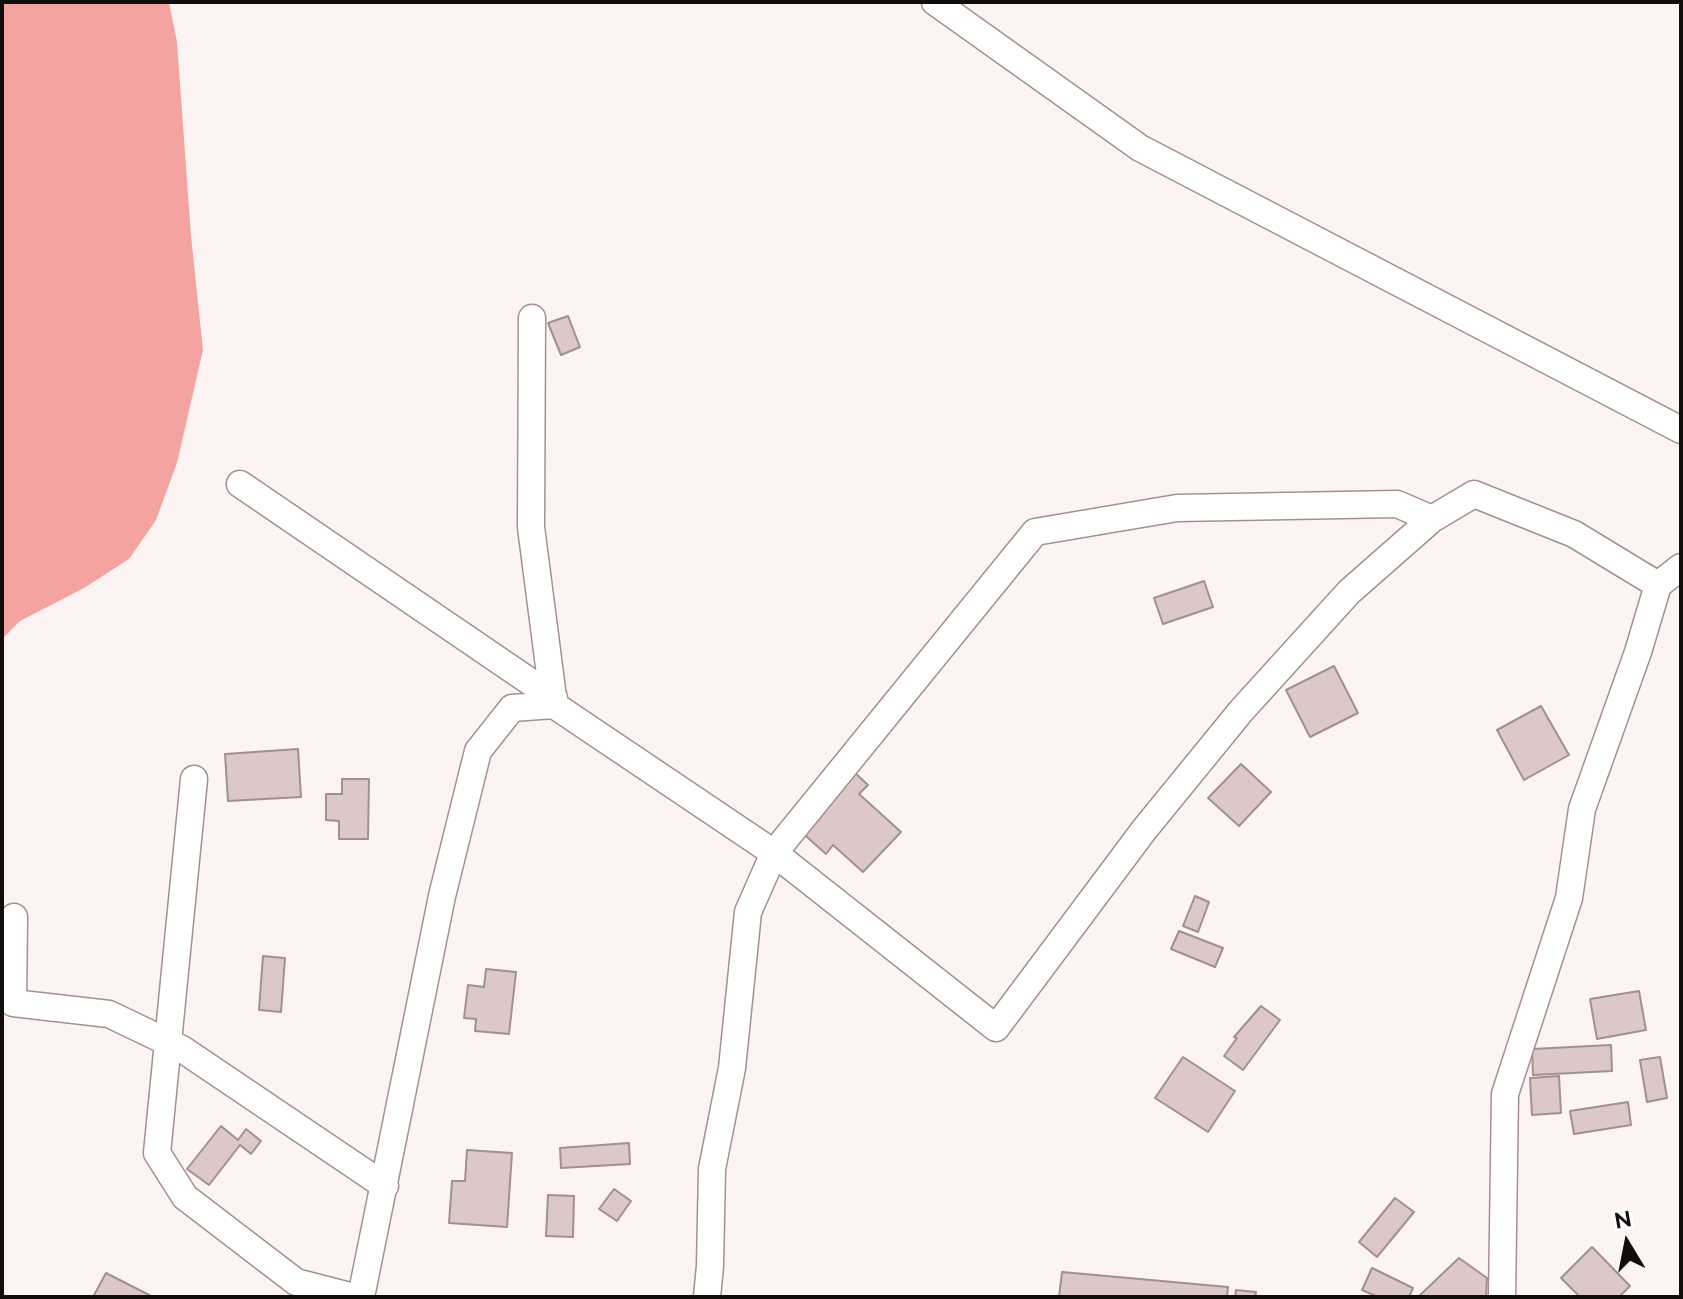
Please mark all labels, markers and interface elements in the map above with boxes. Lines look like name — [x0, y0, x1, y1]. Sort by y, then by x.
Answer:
north arrow — [1587, 1203, 1667, 1283]
text: N — [1612, 1205, 1633, 1234]

